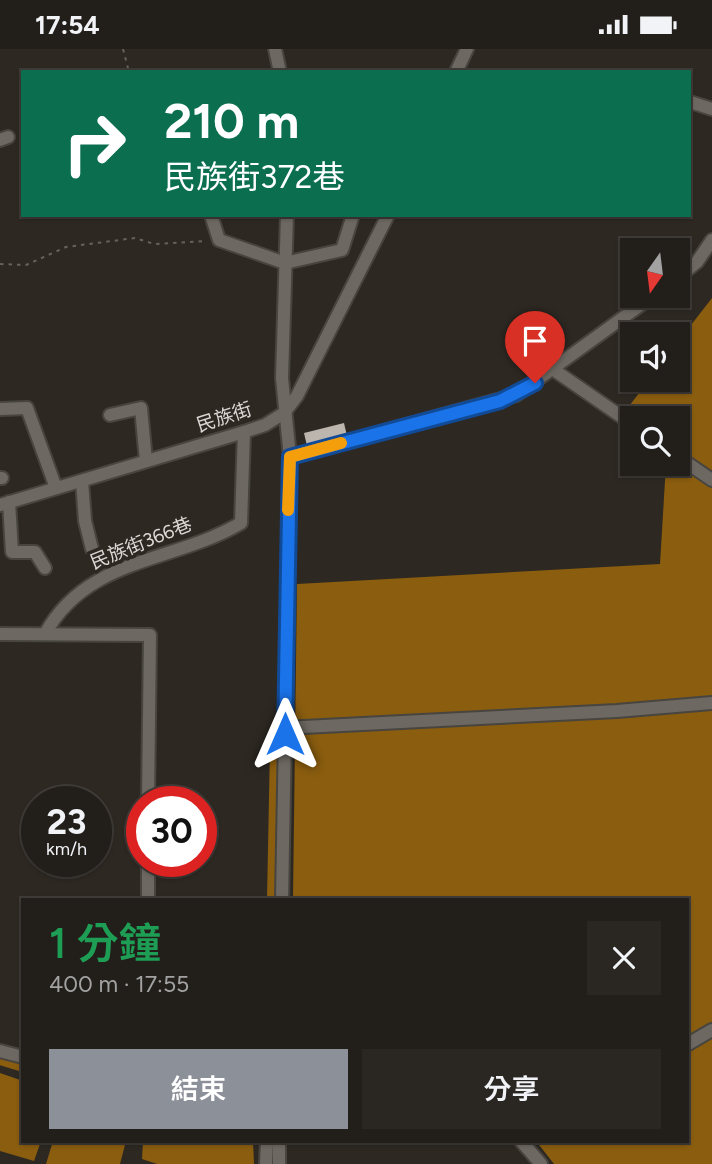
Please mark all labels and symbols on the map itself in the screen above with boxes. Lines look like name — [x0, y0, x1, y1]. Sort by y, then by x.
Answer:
north arrow — [620, 238, 690, 308]
pin — [505, 311, 565, 383]
street label: 民族街 — [193, 397, 255, 437]
street label: 民族街366巷 — [87, 512, 195, 574]
position arrow — [248, 697, 322, 771]
speed limit sign: 30 — [126, 786, 217, 877]

